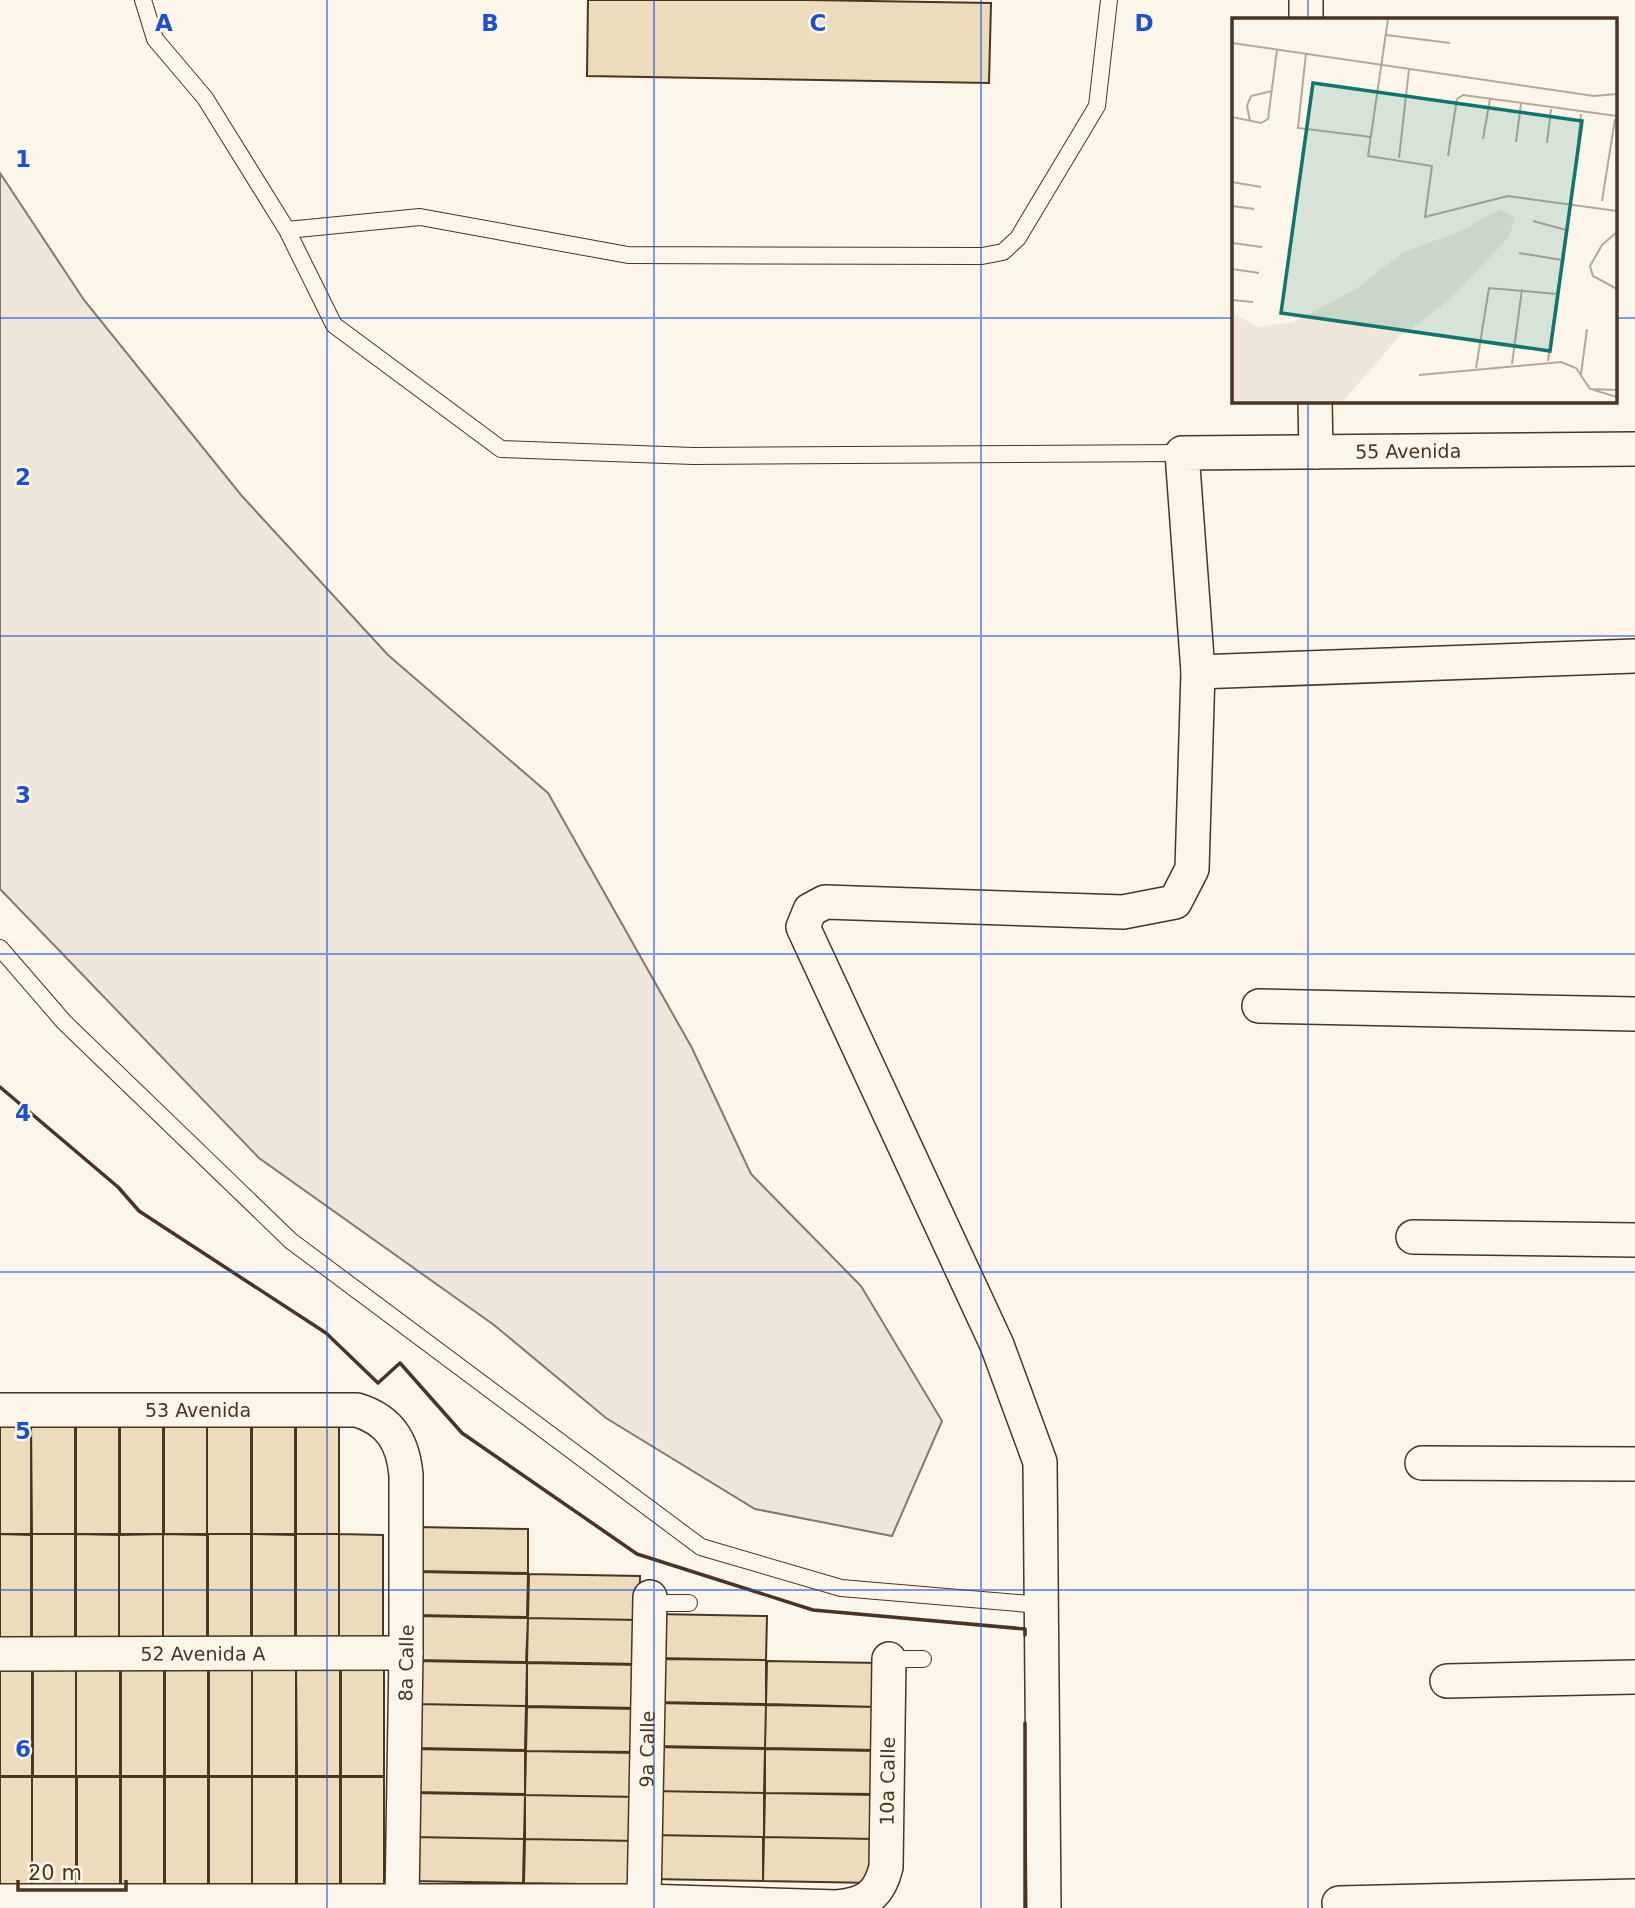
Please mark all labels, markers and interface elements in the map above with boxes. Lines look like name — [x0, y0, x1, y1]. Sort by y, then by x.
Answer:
text: A — [155, 10, 173, 36]
text: B — [481, 10, 499, 36]
text: C — [810, 10, 826, 36]
text: D — [1134, 10, 1154, 36]
inset map — [1232, 18, 1618, 402]
text: 1 — [15, 146, 31, 172]
street label: 55 Avenida — [1355, 440, 1461, 462]
text: 2 — [15, 464, 31, 490]
text: 3 — [15, 782, 31, 808]
text: 4 — [15, 1100, 31, 1126]
street label: 53 Avenida — [145, 1399, 251, 1421]
text: 5 — [15, 1418, 31, 1444]
street label: 8a Calle — [394, 1624, 418, 1702]
street label: 52 Avenida A — [140, 1642, 266, 1665]
street label: 9a Calle — [635, 1710, 659, 1788]
text: 6 — [15, 1736, 31, 1762]
street label: 10a Calle — [876, 1736, 899, 1826]
scale bar — [18, 1848, 126, 1892]
text: 20 m — [28, 1861, 82, 1885]

